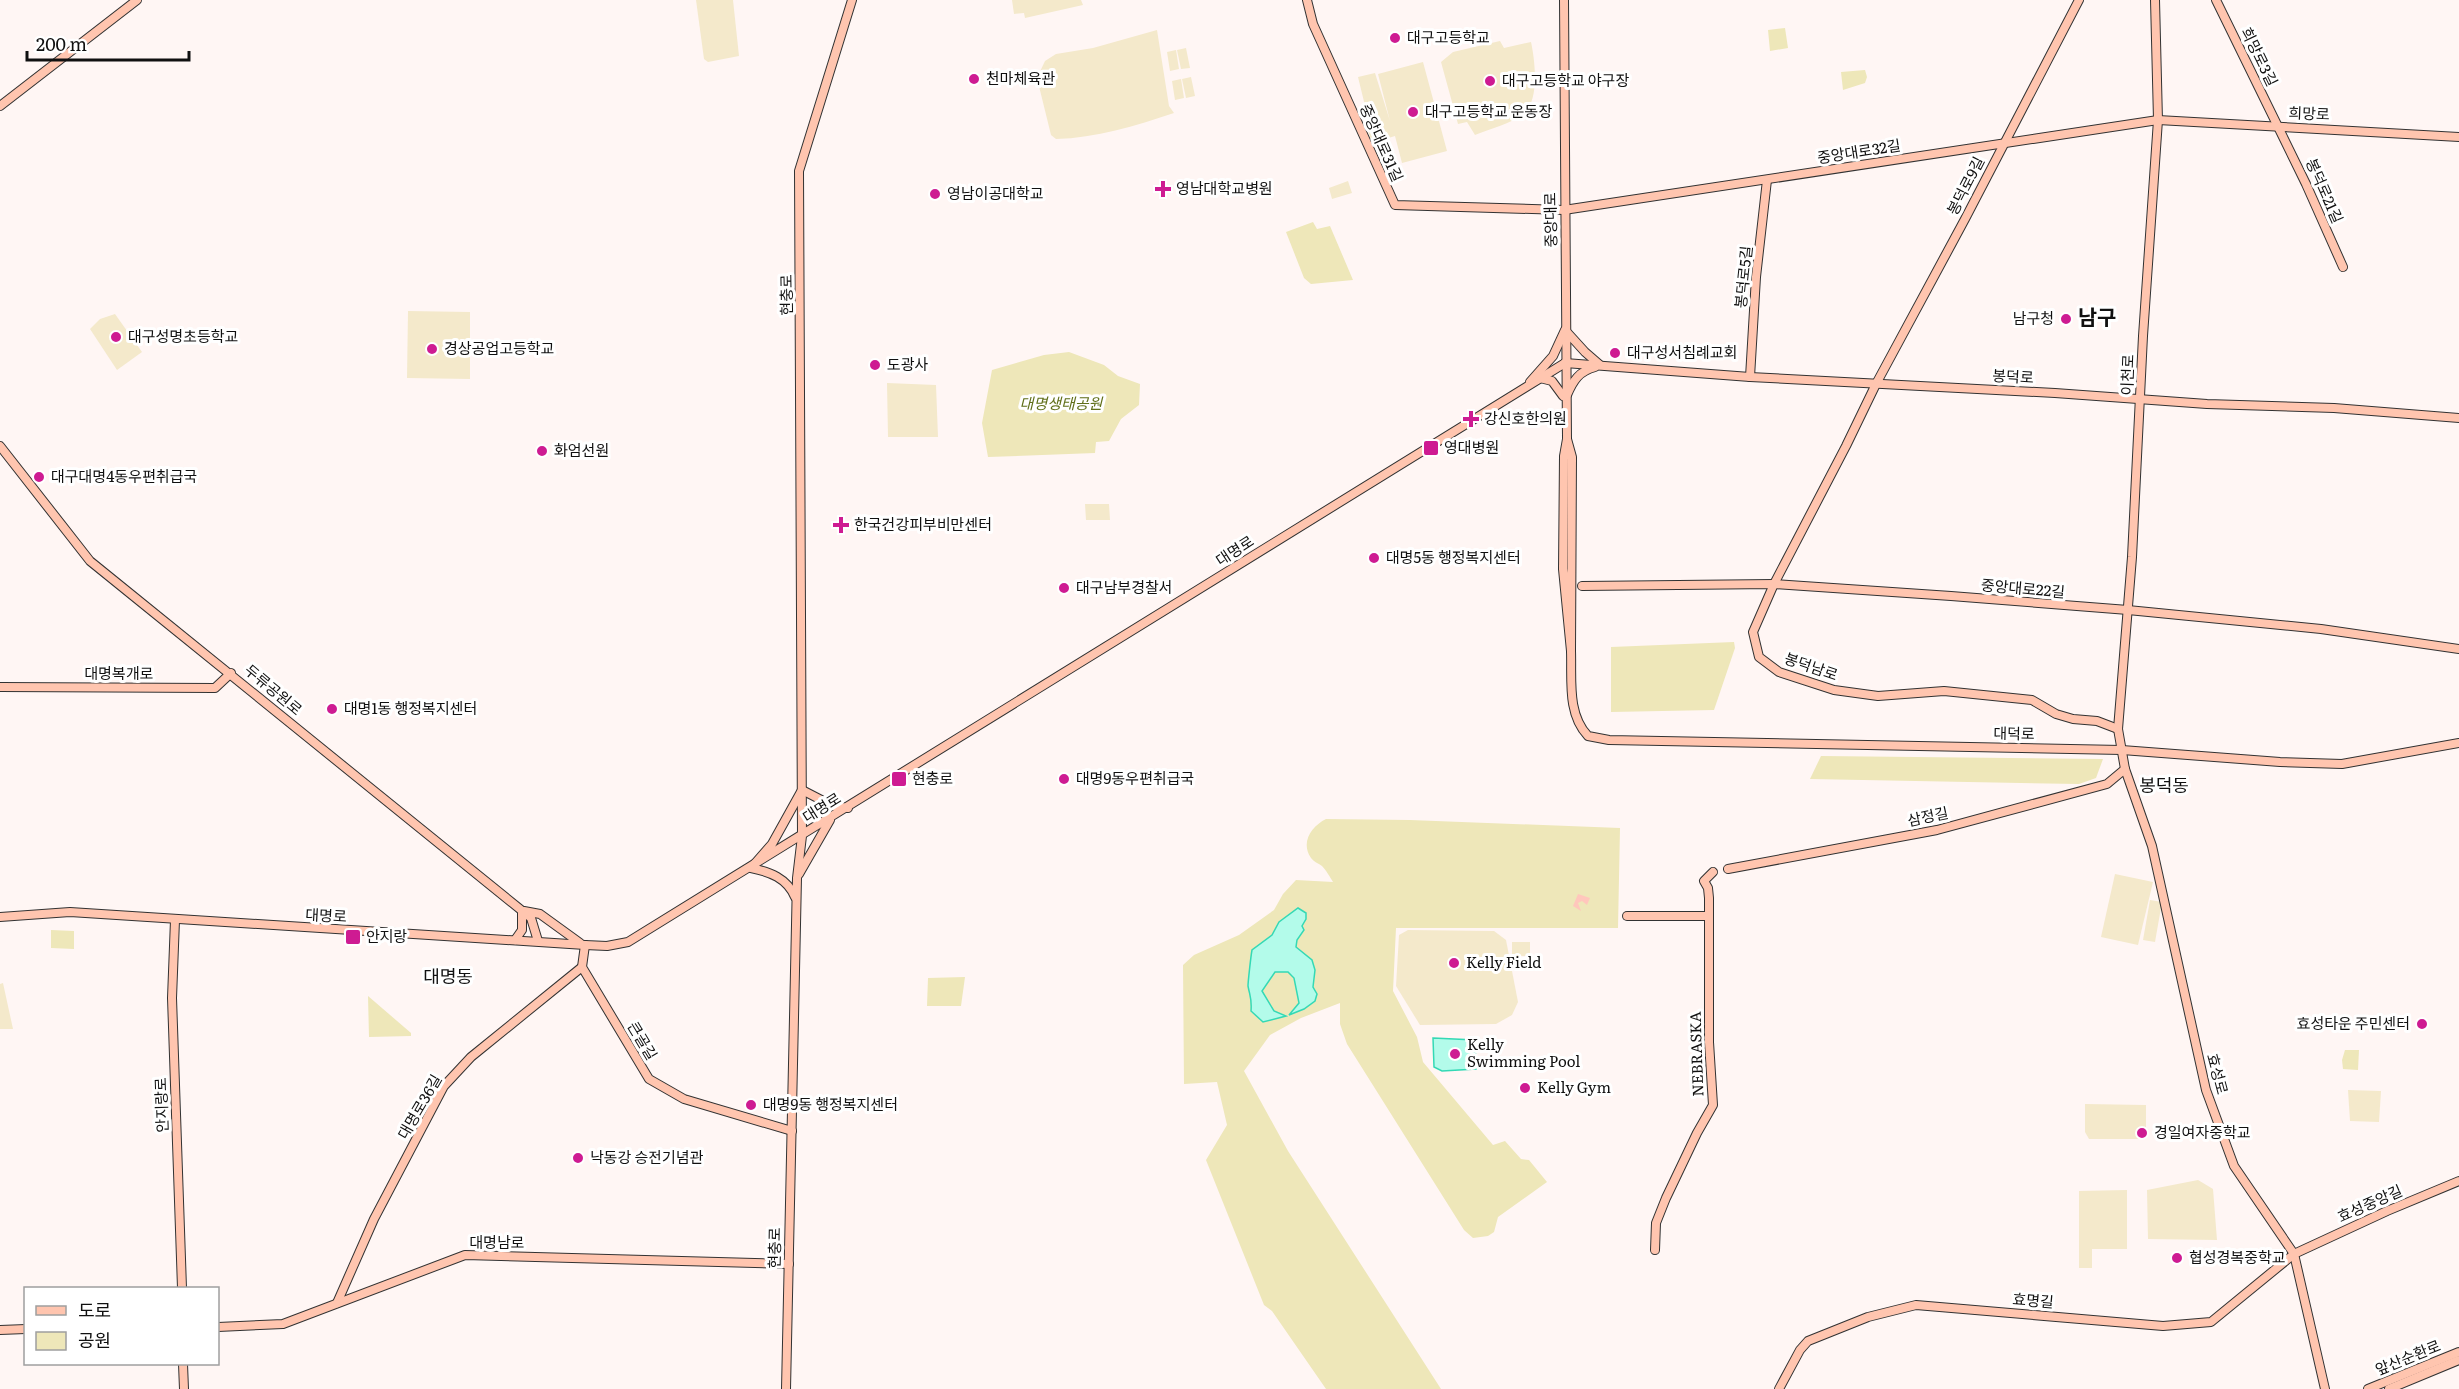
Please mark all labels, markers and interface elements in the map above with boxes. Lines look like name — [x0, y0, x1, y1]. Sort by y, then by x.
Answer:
street label: 희망로3길 — [2236, 23, 2285, 90]
scale bar — [27, 24, 189, 62]
place label: 대구고등학교 — [1407, 25, 1490, 48]
text: 200 m — [36, 30, 87, 57]
marker: 대구고등학교 — [1388, 31, 1402, 45]
place label: 천마체육관 — [986, 66, 1055, 89]
place label: 대구고등학교 야구장 — [1502, 68, 1629, 91]
marker: 천마체육관 — [967, 72, 981, 86]
marker: 대구고등학교 야구장 — [1483, 74, 1497, 88]
place label: 대구고등학교 운동장 — [1425, 99, 1552, 122]
street label: 중앙대로31길 — [1355, 100, 1410, 185]
street label: 희망로 — [2288, 100, 2330, 125]
marker: 대구고등학교 운동장 — [1406, 105, 1420, 119]
street label: 중앙대로32길 — [1815, 133, 1902, 168]
street label: 봉덕로9길 — [1940, 152, 1989, 219]
street label: 봉덕로21길 — [2301, 154, 2350, 227]
place label: 영남대학교병원 — [1176, 176, 1273, 199]
marker: 영남대학교병원 — [1154, 180, 1172, 198]
place label: 영남이공대학교 — [947, 181, 1044, 204]
marker: 영남이공대학교 — [928, 187, 942, 201]
street label: 중앙대로 — [1538, 192, 1561, 248]
street label: 봉덕로5길 — [1728, 244, 1757, 309]
street label: 현충로 — [774, 274, 797, 316]
district label: 남구 — [2078, 300, 2116, 331]
place label: 남구청 — [2013, 306, 2054, 329]
marker: 남구청 — [2059, 312, 2073, 326]
place label: 대구성명초등학교 — [128, 324, 238, 347]
marker: 대구성명초등학교 — [109, 330, 123, 344]
place label: 경상공업고등학교 — [444, 336, 554, 359]
place label: 대구성서침례교회 — [1627, 340, 1737, 363]
marker: 경상공업고등학교 — [425, 342, 439, 356]
marker: 대구성서침례교회 — [1608, 346, 1622, 360]
place label: 도광사 — [887, 352, 929, 375]
street label: 이천로 — [2114, 354, 2139, 396]
marker: 도광사 — [868, 358, 882, 372]
street label: 봉덕로 — [1992, 363, 2034, 388]
park label: 대명생태공원 — [1020, 391, 1104, 414]
place label: 강신호한의원 — [1484, 406, 1567, 429]
marker: 강신호한의원 — [1462, 410, 1480, 428]
place label: 영대병원 — [1444, 435, 1499, 458]
place label: 화엄선원 — [554, 438, 609, 461]
marker: 영대병원 — [1422, 439, 1440, 457]
marker: 화엄선원 — [535, 444, 549, 458]
place label: 대구대명4동우편취급국 — [51, 464, 197, 487]
marker: 대구대명4동우편취급국 — [32, 470, 46, 484]
place label: 한국건강피부비만센터 — [854, 512, 992, 535]
marker: 한국건강피부비만센터 — [832, 516, 850, 534]
street label: 대명로 — [1211, 529, 1258, 571]
place label: 대명5동 행정복지센터 — [1386, 545, 1521, 568]
marker: 대명5동 행정복지센터 — [1367, 551, 1381, 565]
street label: 중앙대로22길 — [1980, 572, 2066, 603]
place label: 대구남부경찰서 — [1076, 575, 1173, 598]
marker: 대구남부경찰서 — [1057, 581, 1071, 595]
street label: 봉덕남로 — [1782, 646, 1841, 685]
street label: 두류공원로 — [240, 658, 308, 720]
street label: 대명복개로 — [84, 661, 154, 684]
place label: 대명1동 행정복지센터 — [344, 696, 477, 719]
marker: 대명1동 행정복지센터 — [325, 702, 339, 716]
street label: 대덕로 — [1993, 721, 2035, 744]
place label: 현충로 — [912, 766, 953, 789]
place label: 대명9동우편취급국 — [1076, 766, 1194, 789]
marker: 현충로 — [890, 770, 908, 788]
district label: 봉덕동 — [2139, 771, 2189, 798]
marker: 대명9동우편취급국 — [1057, 772, 1071, 786]
street label: 대명로 — [798, 786, 845, 827]
street label: 삼정길 — [1905, 800, 1950, 831]
street label: 대명로 — [305, 902, 347, 927]
place label: 안지랑 — [366, 924, 408, 947]
marker: 안지랑 — [344, 928, 362, 946]
place label: Kelly Field — [1466, 950, 1542, 973]
marker: Kelly Field — [1447, 956, 1461, 970]
district label: 대명동 — [423, 962, 473, 989]
street label: NEBRASKA — [1683, 1011, 1708, 1097]
place label: 효성타운 주민센터 — [2297, 1011, 2410, 1034]
street label: 큰골길 — [623, 1017, 664, 1064]
marker: 효성타운 주민센터 — [2415, 1017, 2429, 1031]
place label: Kelly Swimming Pool — [1467, 1032, 1580, 1072]
marker: Kelly Swimming Pool — [1448, 1047, 1462, 1061]
street label: 효성로 — [2202, 1051, 2235, 1097]
street label: 대명로36길 — [391, 1070, 447, 1143]
place label: Kelly Gym — [1537, 1075, 1611, 1098]
street label: 안지랑로 — [148, 1077, 173, 1133]
marker: Kelly Gym — [1518, 1081, 1532, 1095]
place label: 대명9동 행정복지센터 — [763, 1092, 898, 1115]
marker: 대명9동 행정복지센터 — [744, 1098, 758, 1112]
place label: 경일여자중학교 — [2154, 1120, 2251, 1143]
marker: 경일여자중학교 — [2135, 1126, 2149, 1140]
place label: 낙동강 승전기념관 — [590, 1145, 704, 1168]
marker: 낙동강 승전기념관 — [571, 1151, 585, 1165]
street label: 효성중앙길 — [2333, 1178, 2406, 1227]
street label: 현충로 — [762, 1227, 785, 1269]
street label: 대명남로 — [469, 1230, 525, 1253]
place label: 협성경복중학교 — [2189, 1245, 2286, 1268]
marker: 협성경복중학교 — [2170, 1251, 2184, 1265]
street label: 효명길 — [2012, 1286, 2055, 1313]
legend — [24, 1287, 219, 1365]
text: 도로 — [78, 1296, 111, 1323]
text: 공원 — [78, 1326, 111, 1353]
street label: 앞산순환로 — [2371, 1333, 2444, 1380]

